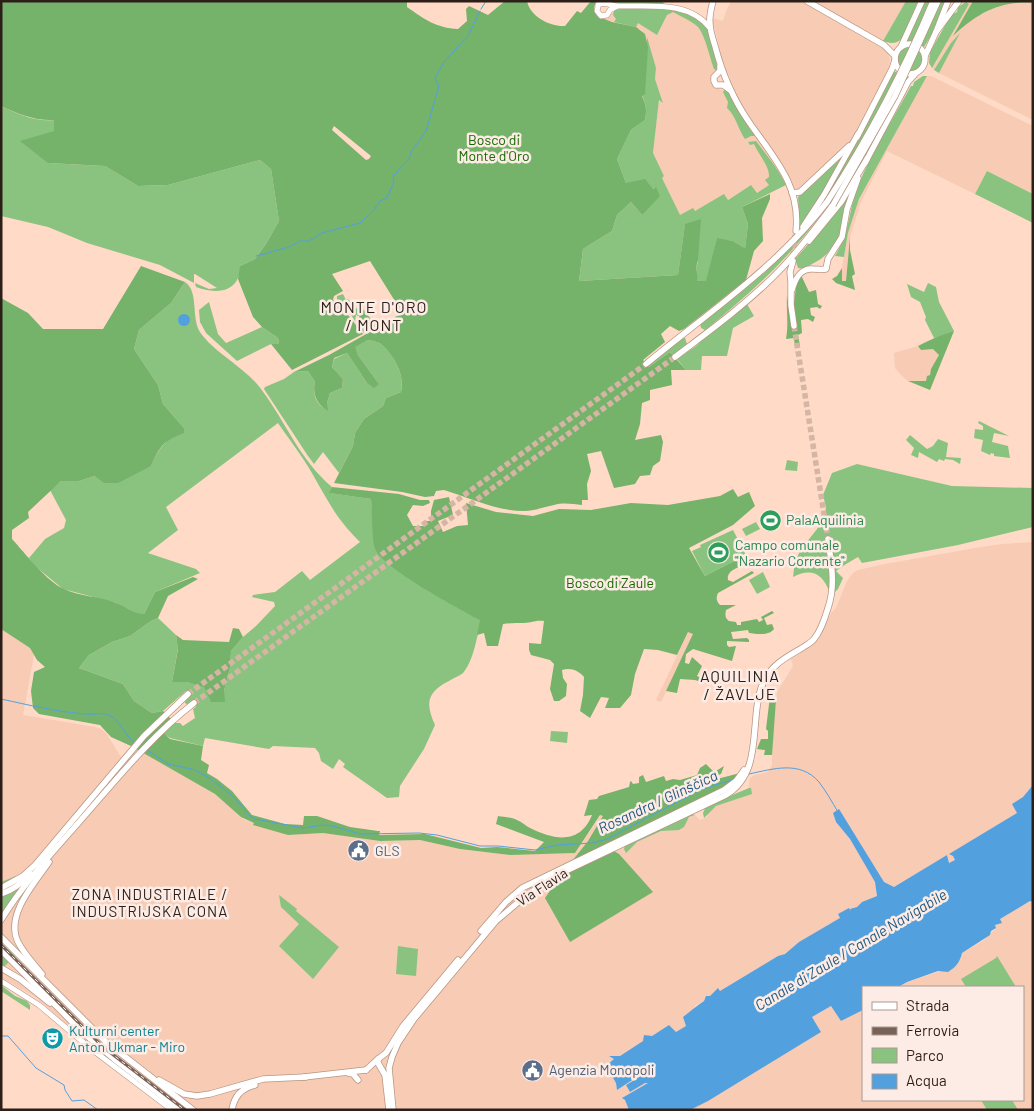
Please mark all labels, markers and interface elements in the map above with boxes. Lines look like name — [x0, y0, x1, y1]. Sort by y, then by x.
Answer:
park label: Bosco di Monte d'Oro — [458, 131, 530, 164]
district label: MONTE D'ORO / MONT — [321, 297, 427, 334]
sports icon: PalaAquilinia — [758, 508, 782, 532]
place label: PalaAquilinia — [786, 511, 864, 528]
place label: Campo comunale "Nazario Corrente" — [735, 536, 845, 569]
sports icon: Campo comunale "Nazario Corrente" — [707, 541, 731, 565]
park label: Bosco di Zaule — [566, 574, 654, 591]
district label: AQUILINIA / ŽAVLJE — [700, 666, 780, 703]
water label: Rosandra / Glinščica — [595, 765, 720, 837]
public building icon: GLS — [347, 839, 371, 863]
place label: GLS — [375, 842, 400, 859]
street label: Via Flavia — [513, 864, 570, 909]
water label: Canale di Zaule / Canale Navigabile — [751, 884, 950, 1014]
district label: ZONA INDUSTRIALE / INDUSTRIJSKA CONA — [72, 885, 228, 920]
legend — [862, 986, 1024, 1101]
text: Strada — [906, 996, 949, 1014]
text: Ferrovia — [906, 1021, 959, 1039]
place label: Kulturni center Anton Ukmar - Miro — [69, 1022, 185, 1055]
theatre icon: Kulturni center Anton Ukmar - Miro — [41, 1027, 65, 1051]
text: Parco — [906, 1046, 944, 1064]
public building icon: Agenzia Monopoli — [521, 1058, 545, 1082]
place label: Agenzia Monopoli — [549, 1061, 654, 1078]
text: Acqua — [906, 1071, 947, 1089]

